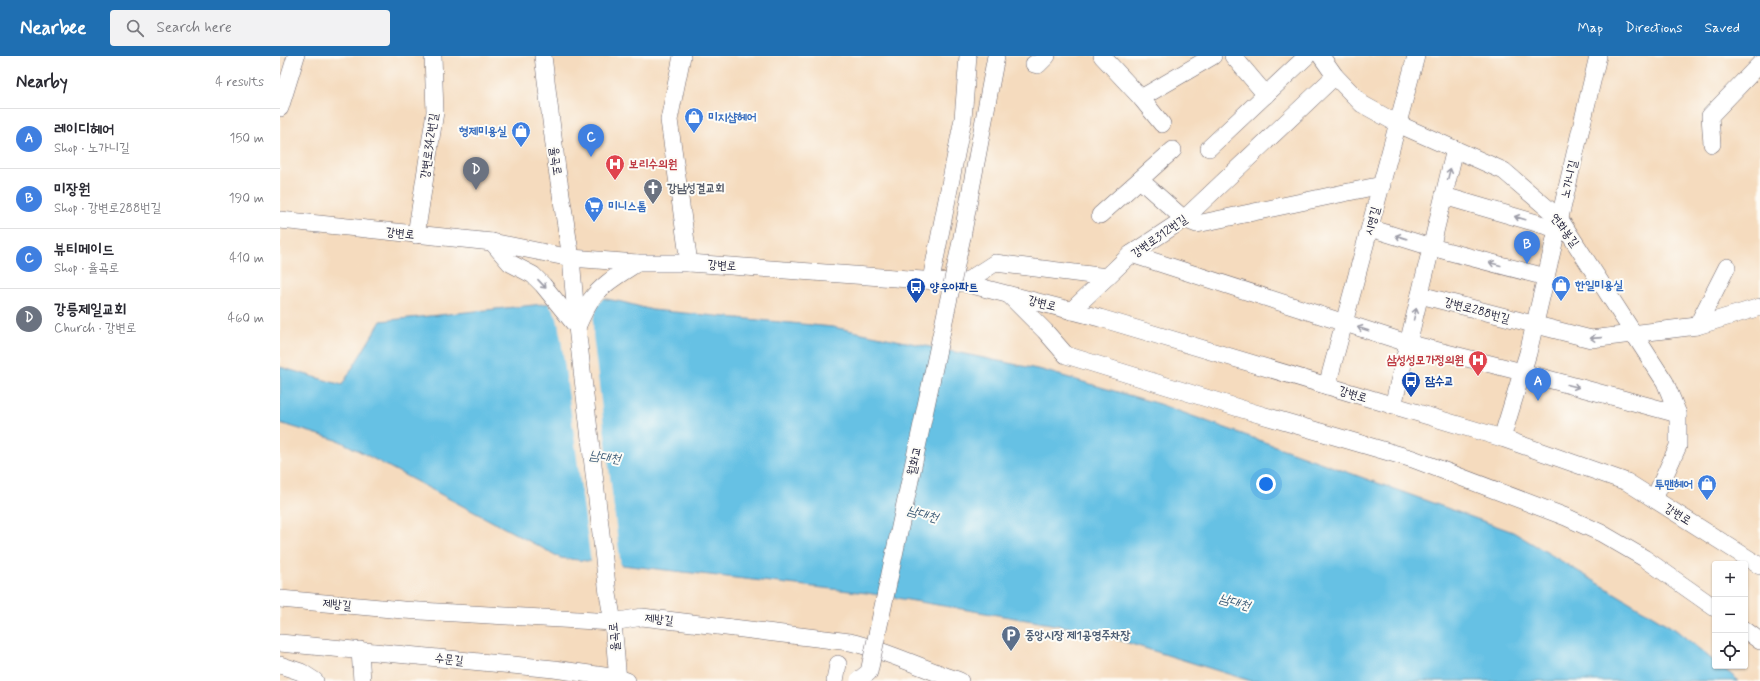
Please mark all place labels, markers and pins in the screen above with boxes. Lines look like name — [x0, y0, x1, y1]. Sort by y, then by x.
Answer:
shop icon: 미지샵헤어 — [683, 106, 705, 134]
place label: 미지샵헤어 — [708, 110, 757, 126]
shop icon: 형제미용실 — [510, 120, 532, 148]
place label: 형제미용실 — [459, 124, 507, 140]
pin: C — [578, 124, 604, 157]
hospital icon: 보리수의원 — [604, 153, 626, 181]
pin: D — [463, 157, 489, 190]
place label: 보리수의원 — [629, 157, 678, 173]
church icon: 강남성결교회 — [642, 177, 664, 205]
place label: 강남성결교회 — [667, 181, 725, 197]
supermarket icon: 미니스톰 — [583, 195, 605, 223]
place label: 미니스톰 — [608, 199, 647, 215]
pin: B — [1514, 231, 1540, 264]
shop icon: 한일미용실 — [1550, 274, 1572, 302]
bus stop icon: 양우아파트 — [905, 276, 927, 304]
place label: 한일미용실 — [1574, 278, 1624, 294]
place label: 양우아파트 — [930, 280, 979, 296]
hospital icon: 삼성성모가정의원 — [1467, 349, 1489, 377]
place label: 삼성성모가정의원 — [1387, 353, 1464, 369]
pin: A — [1525, 368, 1551, 401]
bus stop icon: 잠수교 — [1400, 370, 1422, 398]
place label: 잠수교 — [1425, 374, 1454, 390]
shop icon: 투맨헤어 — [1696, 473, 1718, 501]
place label: 투맨헤어 — [1654, 477, 1693, 493]
parking icon: 중앙시장 제1공영주차장 — [1000, 624, 1022, 652]
place label: 중앙시장 제1공영주차장 — [1025, 628, 1131, 644]

